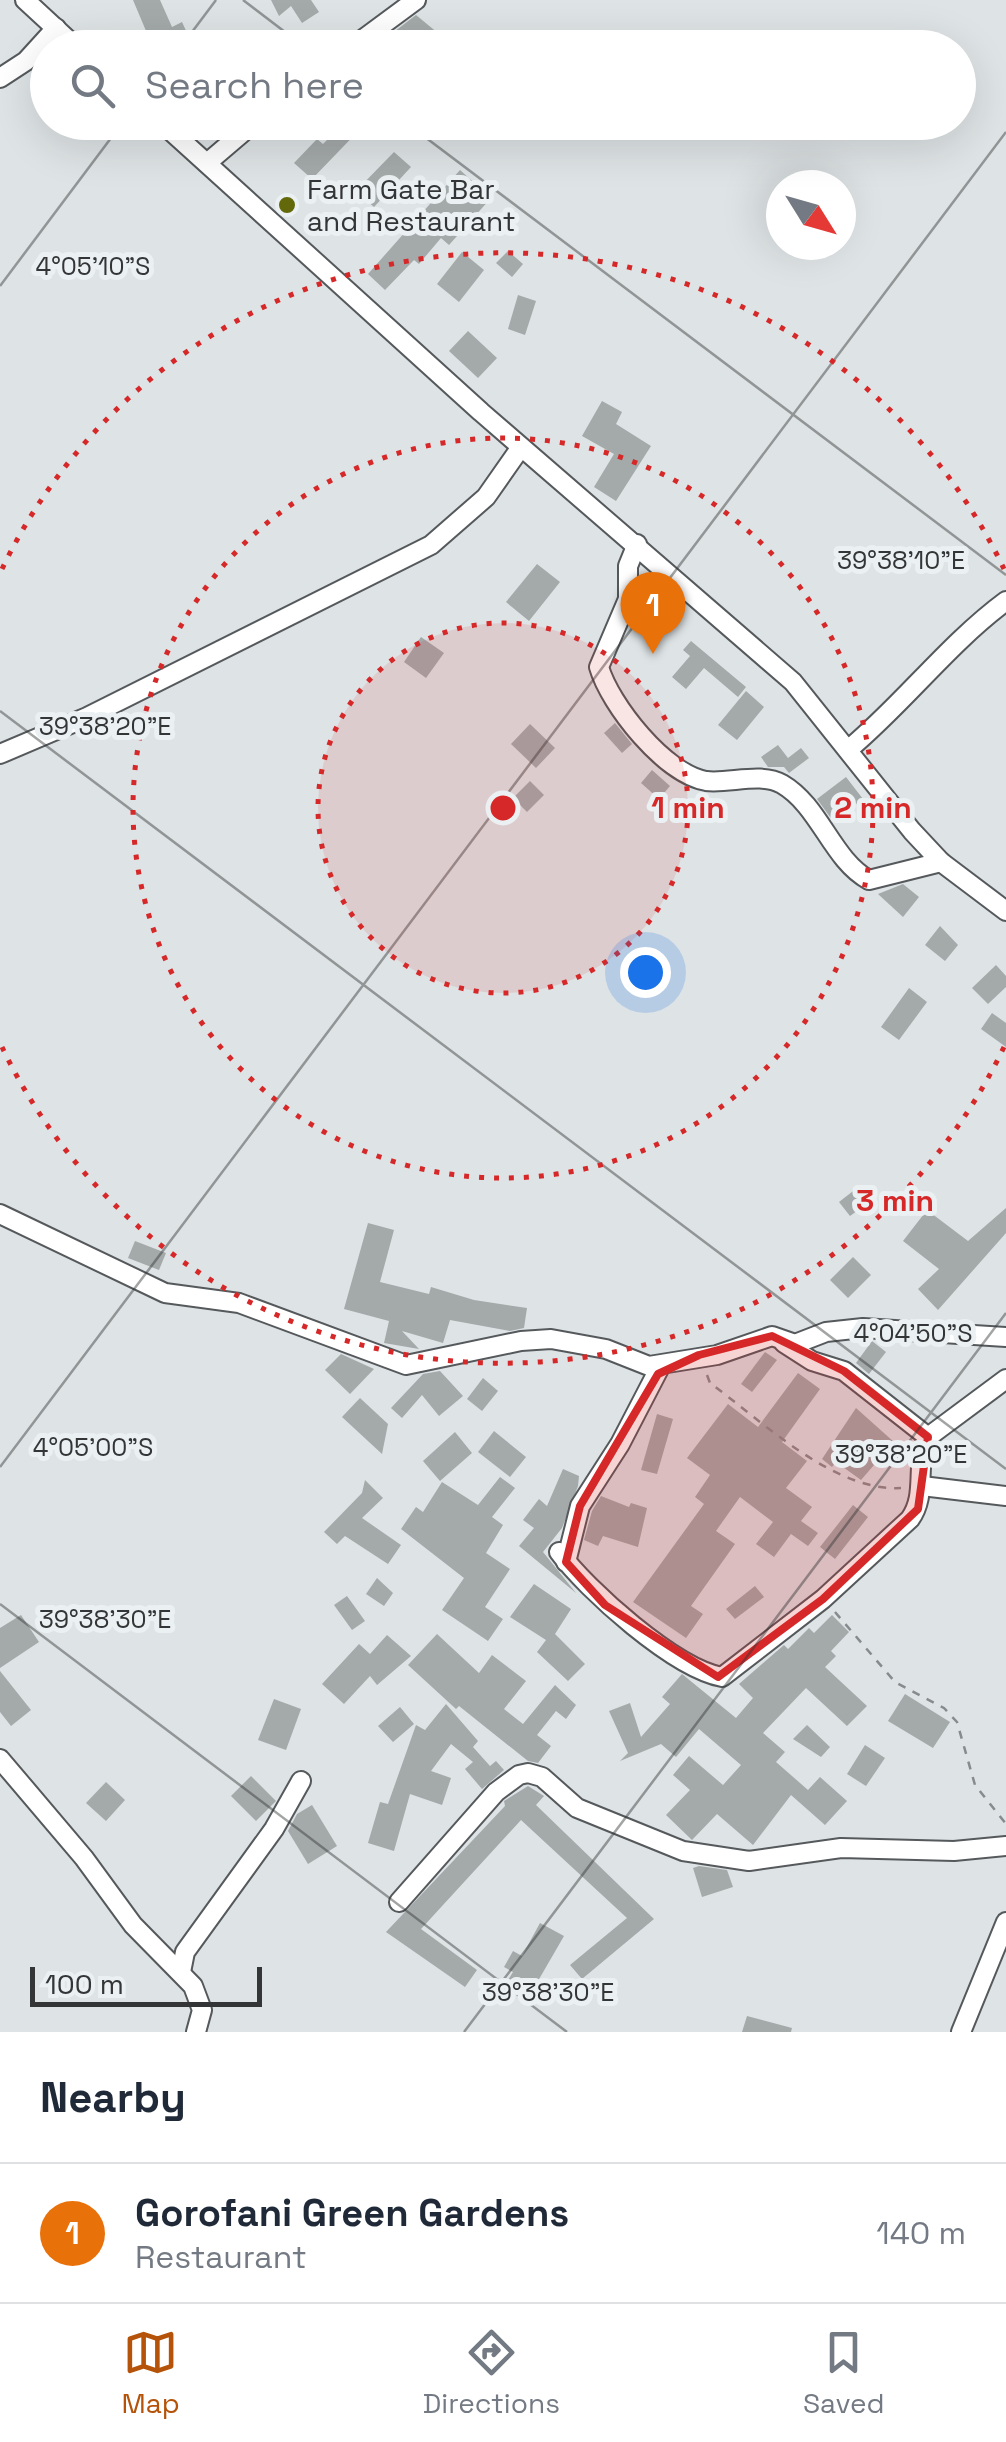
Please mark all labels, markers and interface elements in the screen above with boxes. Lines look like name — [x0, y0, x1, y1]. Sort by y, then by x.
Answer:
search box — [30, 30, 976, 140]
icon: search — [65, 58, 120, 113]
text: Search here — [145, 61, 364, 109]
north arrow — [766, 170, 856, 260]
place label: Farm Gate Bar and Restaurant — [307, 171, 516, 239]
marker: Farm Gate Bar and Restaurant — [276, 194, 298, 216]
text: 4°05'10"S — [36, 250, 150, 282]
text: 39°38'10"E — [837, 544, 965, 576]
pin: 1 — [620, 572, 686, 654]
text: 39°38'20"E — [39, 710, 171, 742]
text: 1 min — [651, 788, 725, 827]
text: 2 min — [834, 788, 912, 827]
centre of rings — [485, 790, 521, 826]
your location — [620, 947, 671, 998]
text: 3 min — [856, 1181, 934, 1220]
text: 4°04'50"S — [853, 1317, 973, 1349]
text: 4°05'00"S — [33, 1431, 153, 1463]
text: 39°38'20"E — [835, 1438, 967, 1470]
text: 39°38'30"E — [39, 1603, 171, 1635]
scale bar — [30, 1962, 262, 2006]
text: 100 m — [45, 1966, 124, 2002]
text: 39°38'30"E — [482, 1976, 614, 2008]
text: Nearby — [40, 2071, 186, 2124]
text: Gorofani Green Gardens — [135, 2189, 569, 2237]
text: 1 — [65, 2213, 80, 2253]
text: 140 m — [876, 2213, 966, 2253]
text: Restaurant — [135, 2237, 307, 2277]
tab: Map — [121, 2325, 180, 2421]
tab: Directions — [423, 2325, 560, 2421]
tab: Saved — [803, 2325, 885, 2421]

